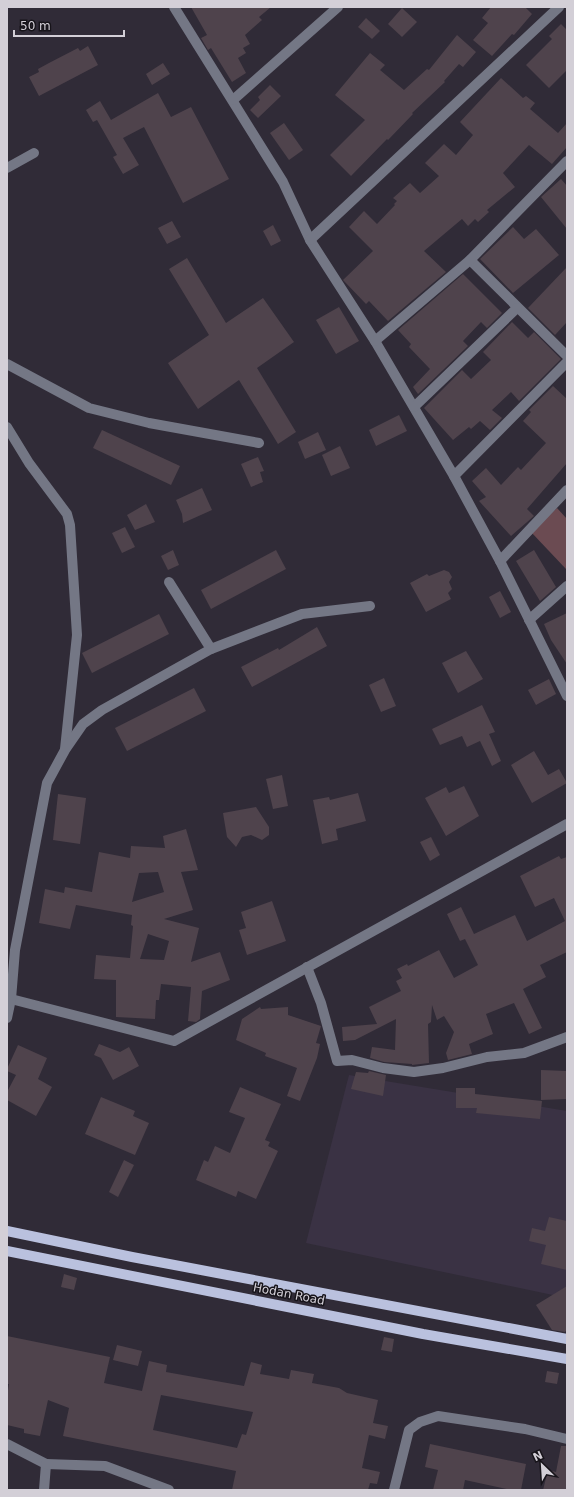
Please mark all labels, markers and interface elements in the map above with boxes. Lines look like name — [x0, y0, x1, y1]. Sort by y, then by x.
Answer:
scale bar — [14, 12, 124, 38]
text: 50 m — [20, 19, 51, 33]
street label: Hodan Road — [252, 1280, 326, 1308]
north arrow — [522, 1445, 562, 1485]
text: N — [531, 1449, 545, 1464]

